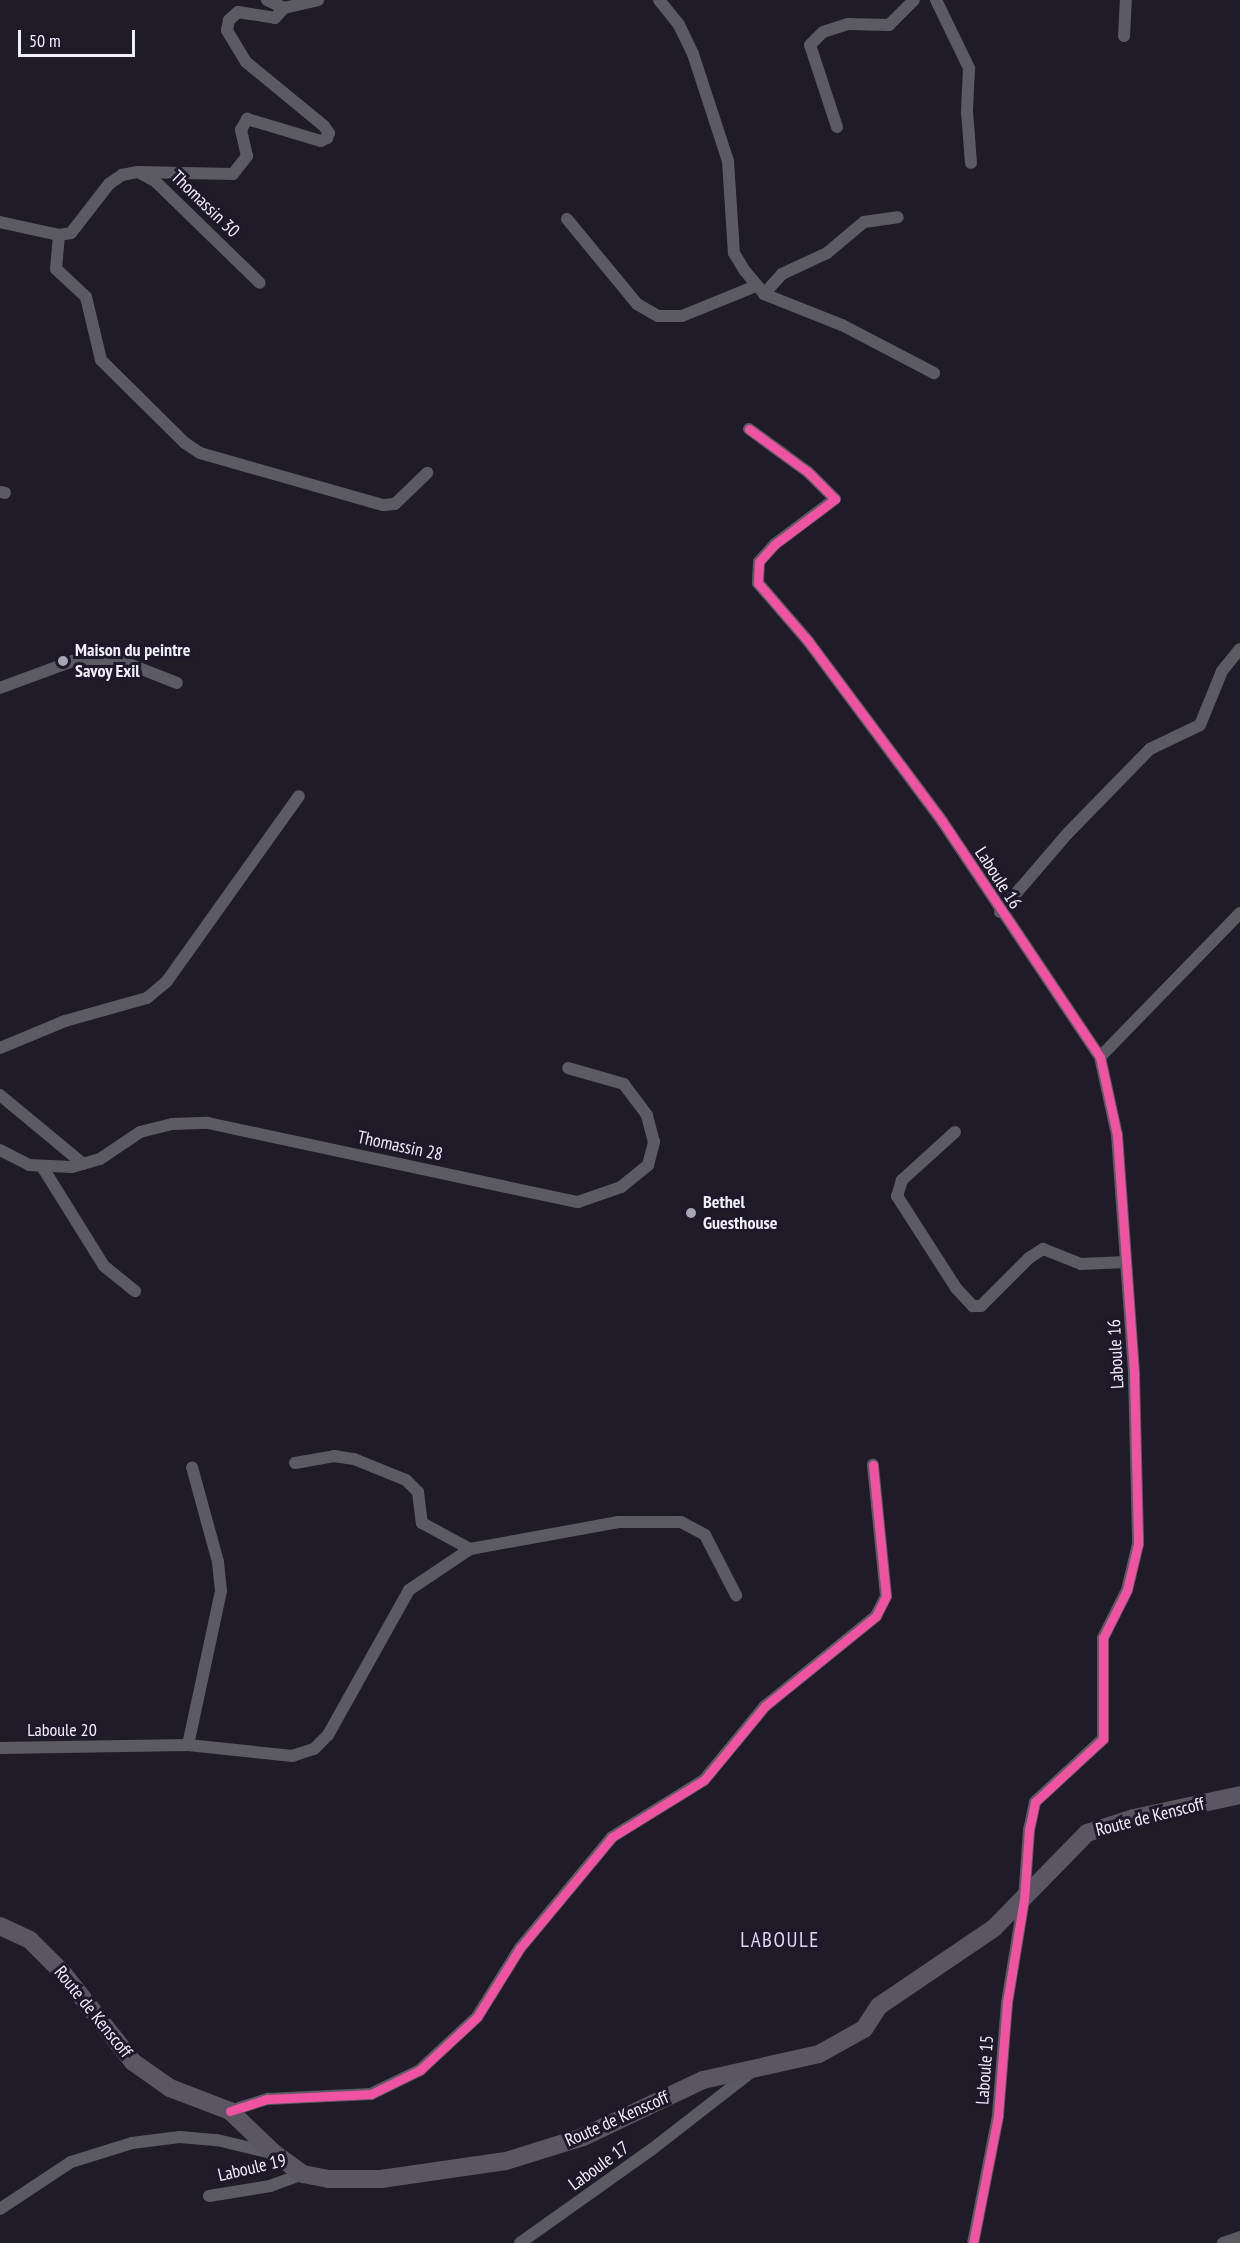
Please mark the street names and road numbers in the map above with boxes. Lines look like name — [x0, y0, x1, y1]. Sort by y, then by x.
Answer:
street label: Thomassin 30 — [166, 166, 244, 242]
street label: Laboule 16 — [970, 843, 1026, 913]
street label: Thomassin 28 — [355, 1126, 445, 1166]
street label: Laboule 16 — [1103, 1319, 1129, 1389]
street label: Laboule 20 — [27, 1719, 97, 1741]
street label: Route de Kenscoff — [1093, 1793, 1207, 1841]
street label: Route de Kenscoff — [50, 1962, 136, 2062]
street label: Laboule 15 — [972, 2035, 998, 2105]
street label: Route de Kenscoff — [562, 2087, 672, 2151]
street label: Laboule 17 — [565, 2137, 633, 2195]
street label: Laboule 19 — [216, 2150, 288, 2186]

